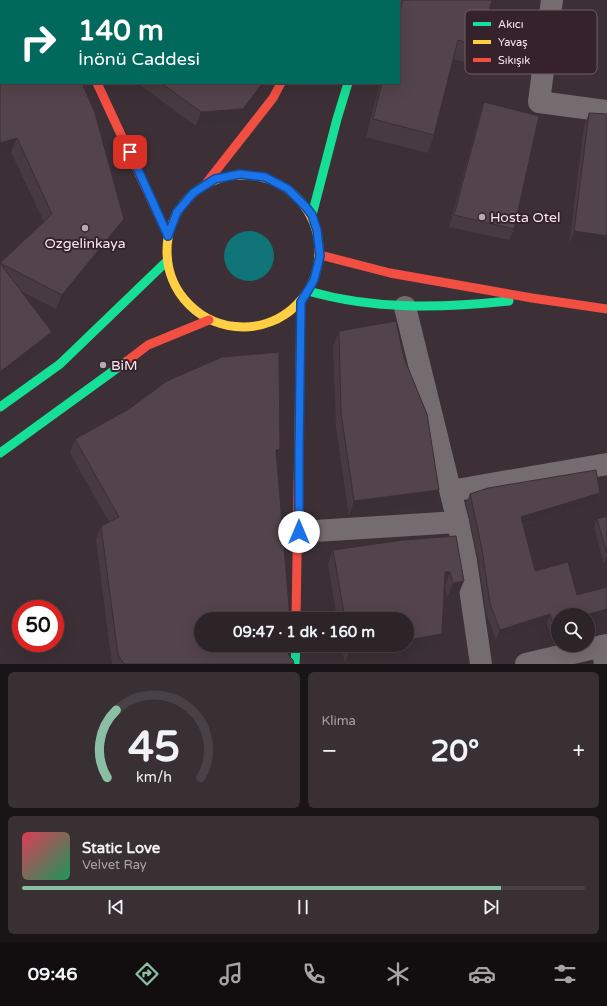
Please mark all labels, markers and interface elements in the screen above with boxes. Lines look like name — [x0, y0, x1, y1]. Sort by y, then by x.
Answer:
legend — [465, 10, 597, 74]
text: 140 m — [78, 14, 164, 48]
icon: right — [12, 16, 64, 68]
text: Akıcı — [498, 18, 523, 31]
text: Yavaş — [498, 36, 527, 49]
text: İnönü Caddesi — [78, 48, 200, 70]
text: Sıkışık — [498, 54, 530, 67]
pin — [113, 135, 147, 169]
icon: arrive — [119, 141, 141, 163]
place label: Hosta Otel — [490, 209, 560, 226]
marker: Hosta Otel — [477, 212, 487, 222]
marker: Ozgelinkaya — [80, 223, 90, 233]
place label: Ozgelinkaya — [44, 235, 126, 252]
place label: BiM — [111, 357, 137, 374]
marker: BiM — [98, 360, 108, 370]
position arrow — [278, 511, 320, 553]
speed limit sign: 50 — [12, 600, 64, 652]
map controls — [551, 608, 595, 652]
button: search — [551, 608, 595, 652]
text: 09:47 · 1 dk · 160 m — [233, 623, 375, 641]
text: Klima — [322, 713, 356, 729]
text: 45 — [128, 723, 180, 773]
text: 20° — [430, 733, 479, 770]
text: − — [322, 738, 337, 764]
text: + — [573, 738, 585, 764]
text: km/h — [136, 769, 172, 786]
text: Static Love — [82, 839, 160, 857]
text: Velvet Ray — [82, 857, 147, 873]
icon: previous — [105, 896, 127, 918]
icon: pause — [292, 896, 314, 918]
icon: next — [480, 896, 502, 918]
icon: directions — [133, 960, 161, 988]
icon: music — [217, 960, 245, 988]
icon: phone — [300, 960, 328, 988]
icon: climate — [384, 960, 412, 988]
icon: car — [468, 960, 496, 988]
icon: filters — [551, 960, 579, 988]
text: 09:46 — [28, 963, 78, 985]

